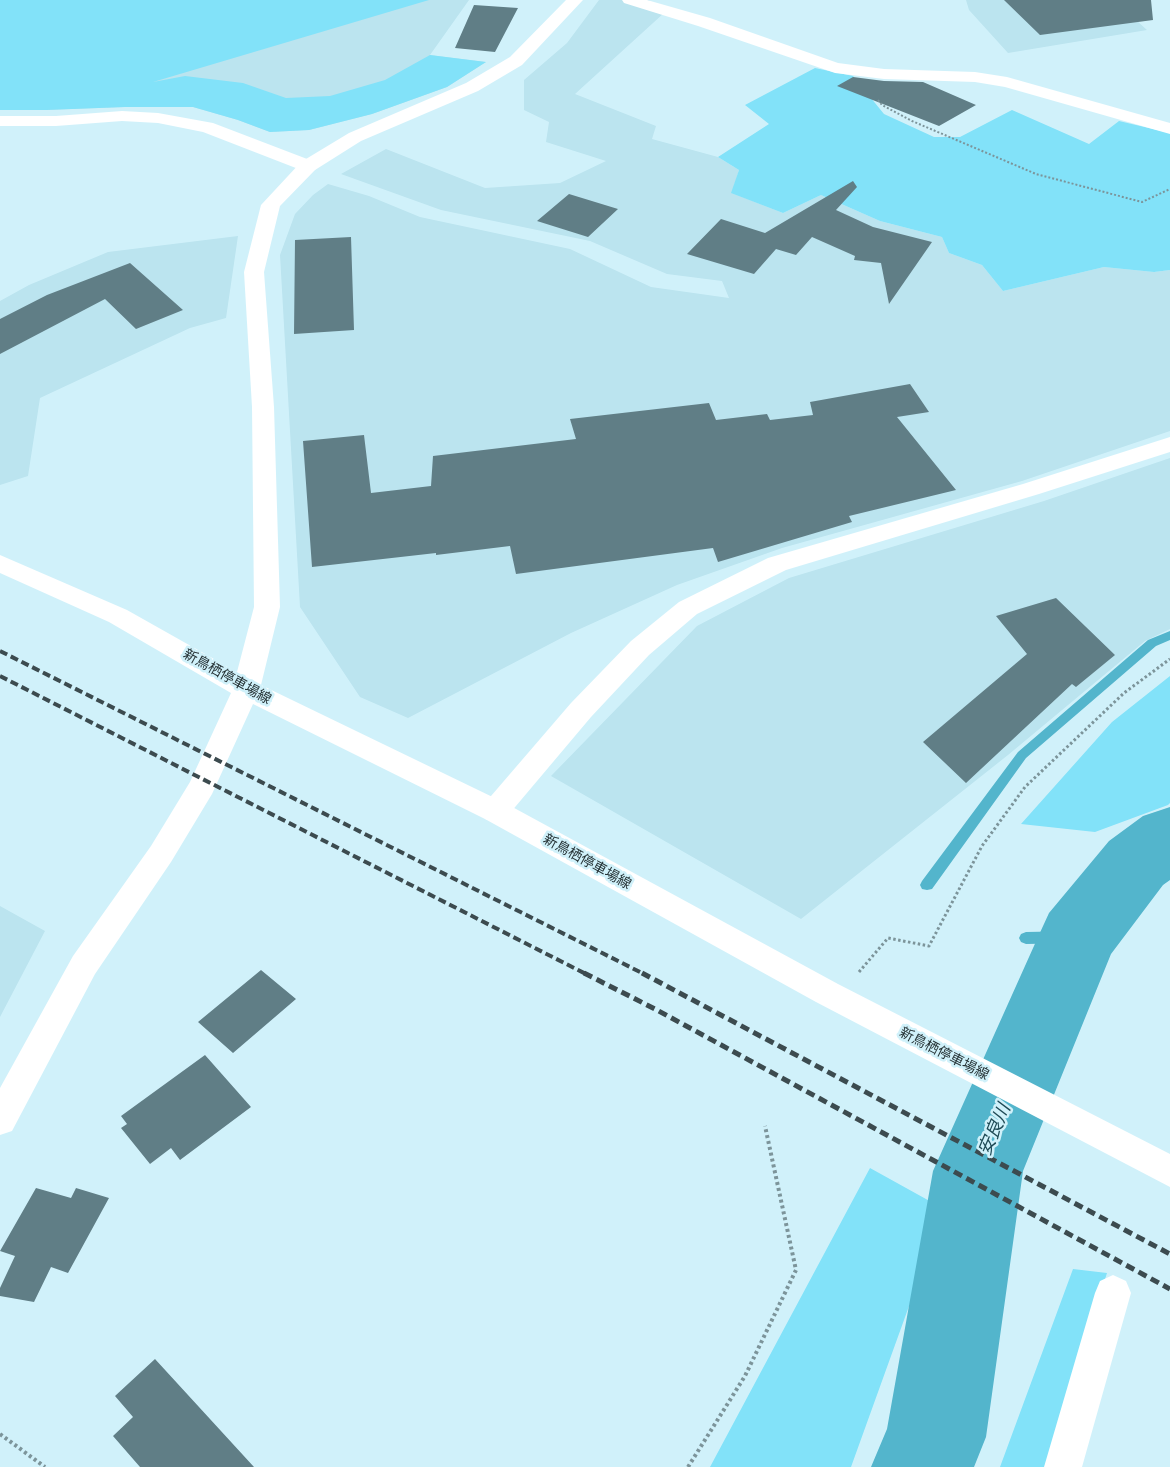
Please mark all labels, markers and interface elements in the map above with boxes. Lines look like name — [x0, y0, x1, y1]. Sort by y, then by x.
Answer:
street label: 新鳥栖停車場線 — [180, 646, 274, 708]
street label: 新鳥栖停車場線 — [540, 831, 634, 893]
street label: 新鳥栖停車場線 — [897, 1024, 991, 1084]
water label: 安良川 — [975, 1101, 1015, 1159]

